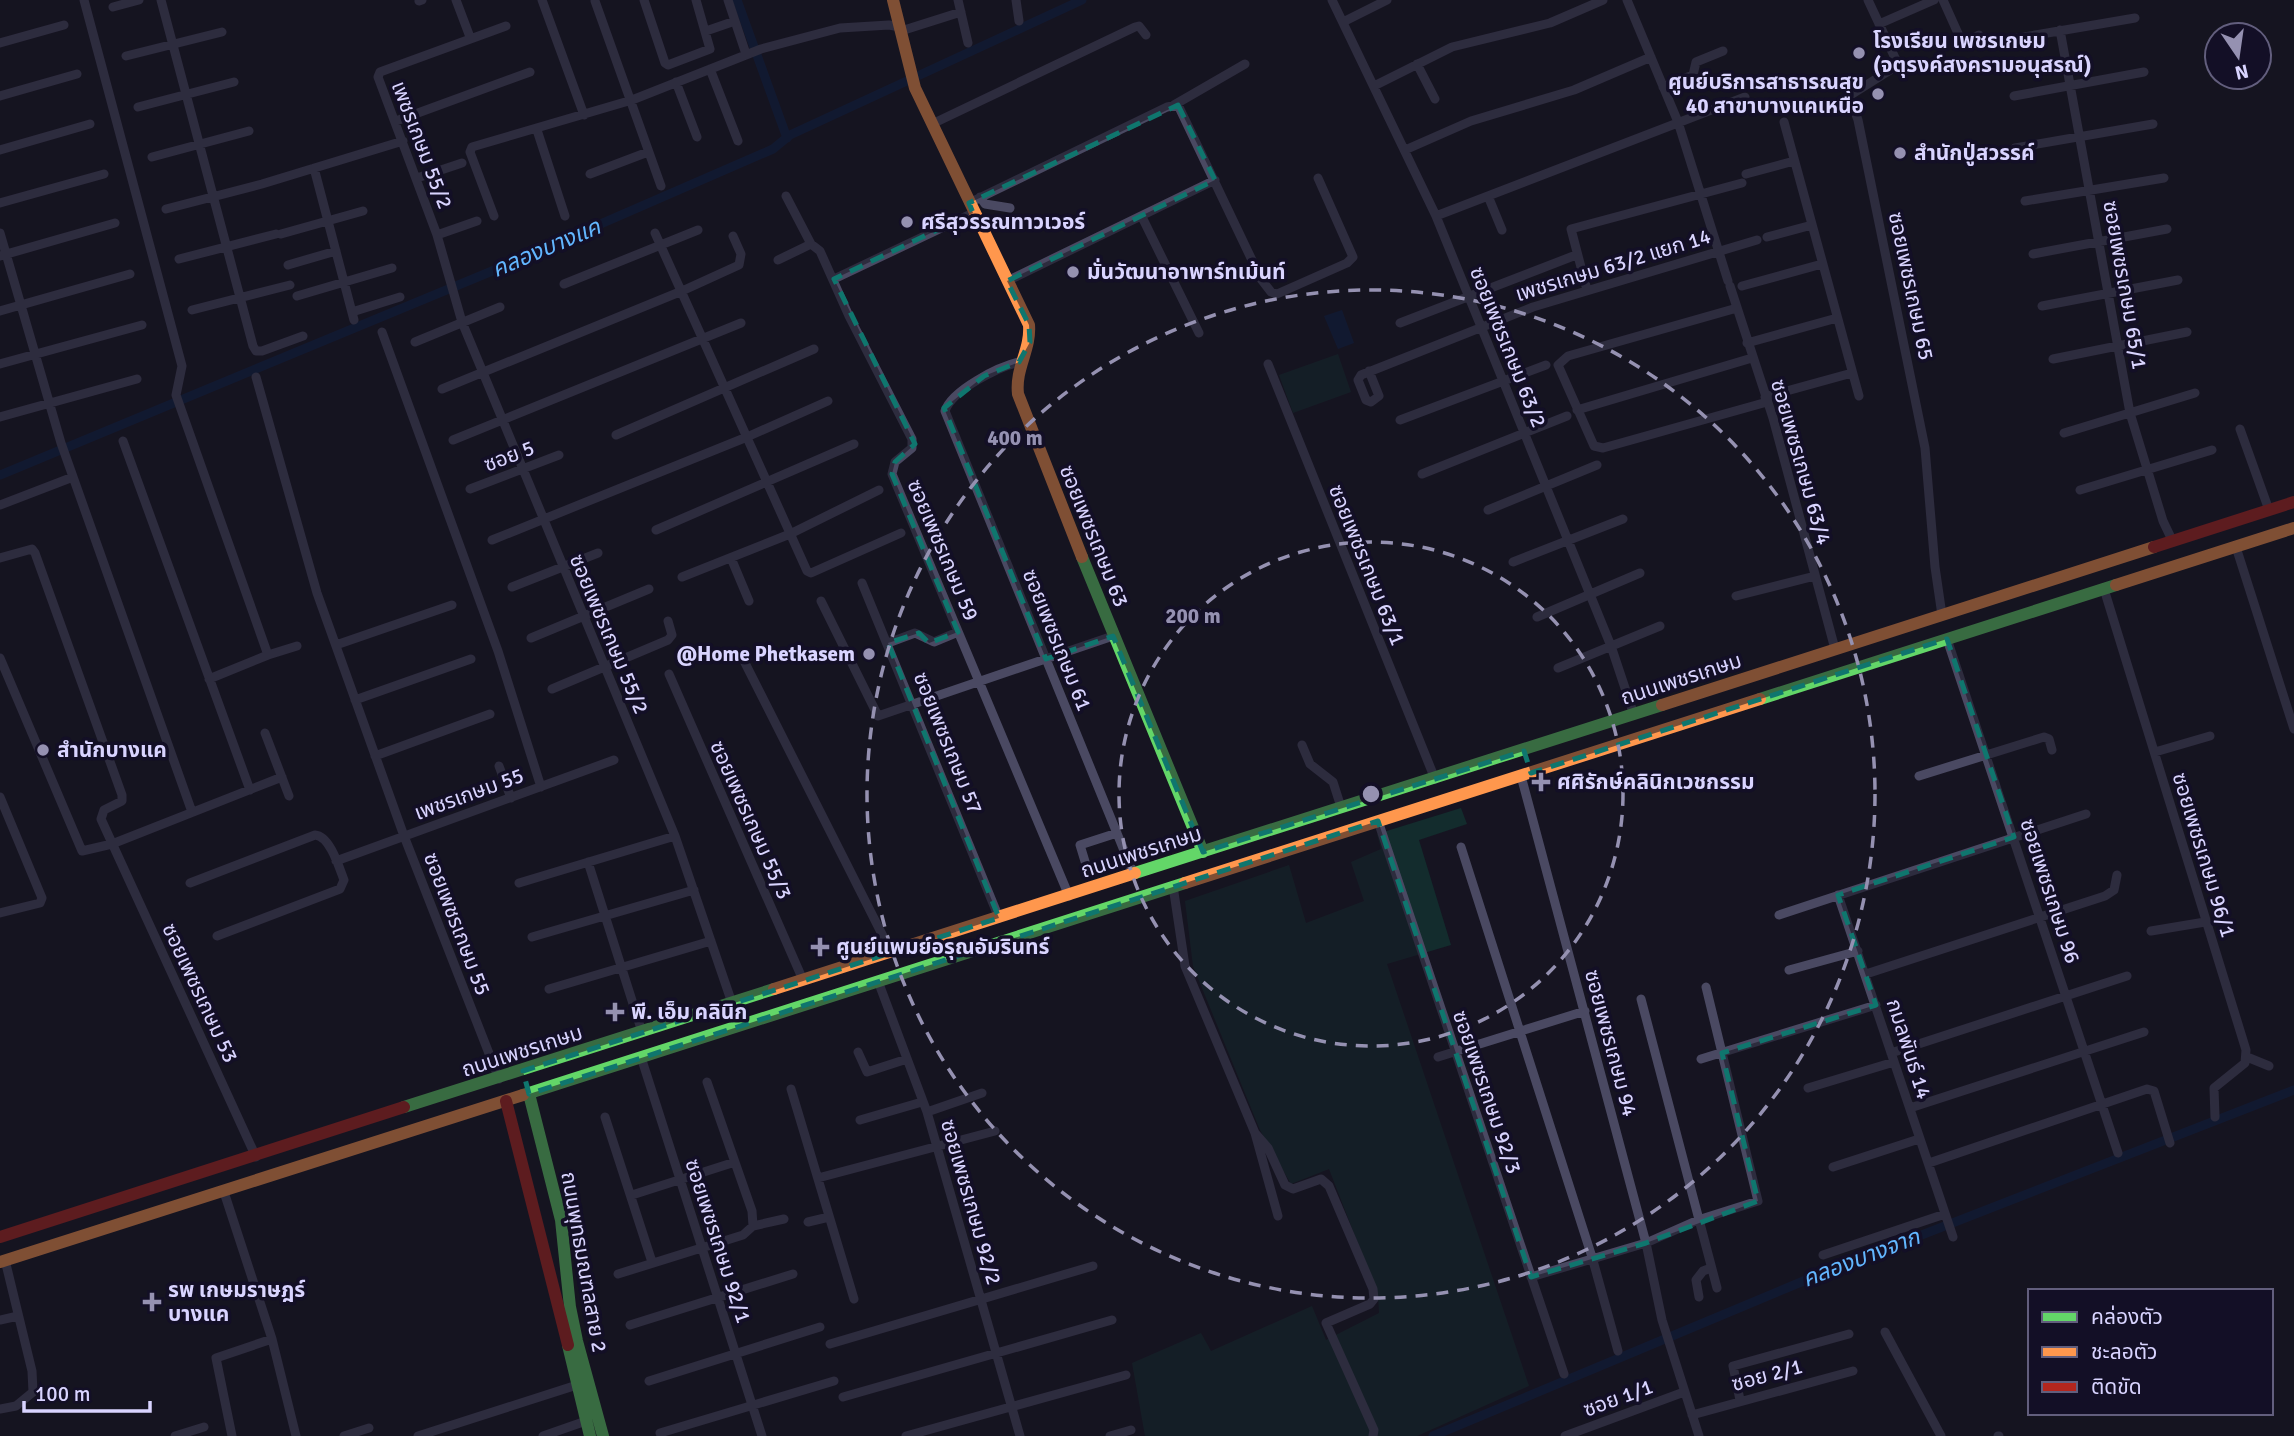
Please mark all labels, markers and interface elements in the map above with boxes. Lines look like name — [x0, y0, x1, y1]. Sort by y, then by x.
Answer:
north arrow — [2203, 21, 2273, 91]
place label: โรงเรียน เพชรเกษม (จตุรงค์สงครามอนุสรณ์) — [1873, 28, 2092, 78]
marker: โรงเรียน เพชรเกษม (จตุรงค์สงครามอนุสรณ์) — [1851, 45, 1867, 61]
text: N — [2232, 58, 2251, 85]
place label: ศูนย์บริการสาธารณสุข 40 สาขาบางแคเหนือ — [1668, 69, 1864, 119]
street label: เพชรเกษม 55/2 — [386, 77, 458, 213]
marker: ศูนย์บริการสาธารณสุข 40 สาขาบางแคเหนือ — [1870, 86, 1886, 102]
place label: สำนักปู่สวรรค์ — [1914, 140, 2035, 166]
marker: สำนักปู่สวรรค์ — [1892, 145, 1908, 161]
street label: ซอยเพชรเกษม 65/1 — [2097, 199, 2153, 371]
place label: ศรีสุวรรณทาวเวอร์ — [921, 209, 1085, 235]
street label: ซอยเพชรเกษม 65 — [1883, 210, 1939, 362]
water label: คลองบางแค — [487, 212, 606, 284]
marker: ศรีสุวรรณทาวเวอร์ — [899, 214, 915, 230]
street label: เพชรเกษม 63/2 แยก 14 — [1512, 223, 1714, 307]
place label: มั่นวัฒนาอาพาร์ทเม้นท์ — [1087, 258, 1286, 285]
street label: ซอยเพชรเกษม 63/2 — [1464, 263, 1552, 431]
marker: มั่นวัฒนาอาพาร์ทเม้นท์ — [1065, 264, 1081, 280]
street label: ซอยเพชรเกษม 63/4 — [1765, 376, 1837, 548]
text: 400 m — [987, 425, 1043, 451]
street label: ซอย 5 — [480, 435, 538, 477]
street label: ซอยเพชรเกษม 63 — [1054, 461, 1134, 611]
street label: ซอยเพชรเกษม 59 — [902, 476, 984, 624]
street label: ซอยเพชรเกษม 63/1 — [1323, 481, 1411, 649]
street label: ซอยเพชรเกษม 55/2 — [564, 550, 654, 718]
street label: ซอยเพชรเกษม 61 — [1017, 565, 1097, 715]
text: 200 m — [1165, 603, 1221, 629]
place label: @Home Phetkasem — [677, 641, 855, 667]
marker: @Home Phetkasem — [861, 646, 877, 662]
street label: ถนนเพชรเกษม — [1617, 647, 1745, 711]
street label: ซอยเพชรเกษม 57 — [908, 668, 988, 818]
place label: สำนักบางแค — [57, 737, 167, 763]
street label: ซอยเพชรเกษม 55/3 — [704, 737, 798, 903]
marker: สำนักบางแค — [35, 742, 51, 758]
street label: เพชรเกษม 55 — [411, 762, 527, 826]
place label: ศศิรักษ์คลินิกเวชกรรม — [1557, 769, 1755, 795]
street label: ซอยเพชรเกษม 96/1 — [2167, 769, 2241, 941]
marker: ศศิรักษ์คลินิกเวชกรรม — [1531, 772, 1551, 792]
centre of rings — [1359, 782, 1383, 806]
street label: ซอยเพชรเกษม 96 — [2014, 815, 2086, 967]
street label: ถนนเพชรเกษม — [1077, 820, 1205, 884]
street label: ซอยเพชรเกษม 55 — [418, 849, 496, 999]
street label: ซอยเพชรเกษม 53 — [156, 919, 244, 1067]
place label: ศูนย์แพมย์อรุณอัมรินทร์ — [836, 934, 1050, 960]
marker: ศูนย์แพมย์อรุณอัมรินทร์ — [810, 937, 830, 957]
street label: ซอยเพชรเกษม 94 — [1579, 967, 1643, 1119]
street label: กมลพันธ์ 14 — [1881, 996, 1937, 1102]
place label: พี. เอ็ม คลินิก — [631, 999, 747, 1025]
marker: พี. เอ็ม คลินิก — [605, 1002, 625, 1022]
street label: ซอยเพชรเกษม 92/3 — [1447, 1007, 1527, 1177]
street label: ถนนเพชรเกษม — [458, 1019, 586, 1083]
street label: ซอยเพชรเกษม 92/2 — [935, 1116, 1007, 1288]
street label: ซอยเพชรเกษม 92/1 — [679, 1156, 757, 1326]
street label: ถนนพุทธมณฑลสาย 2 — [555, 1169, 613, 1355]
water label: คลองบางจาก — [1798, 1222, 1925, 1294]
place label: รพ เกษมราษฎร์ บางแค — [168, 1277, 305, 1327]
legend — [2028, 1289, 2273, 1415]
marker: รพ เกษมราษฎร์ บางแค — [142, 1292, 162, 1312]
text: คล่องตัว — [2091, 1304, 2163, 1330]
text: ชะลอตัว — [2091, 1339, 2157, 1365]
street label: ซอย 2/1 — [1729, 1353, 1805, 1397]
scale bar — [24, 1370, 150, 1414]
street label: ซอย 1/1 — [1580, 1373, 1656, 1423]
text: ติดขัด — [2091, 1374, 2142, 1400]
text: 100 m — [35, 1381, 90, 1407]

